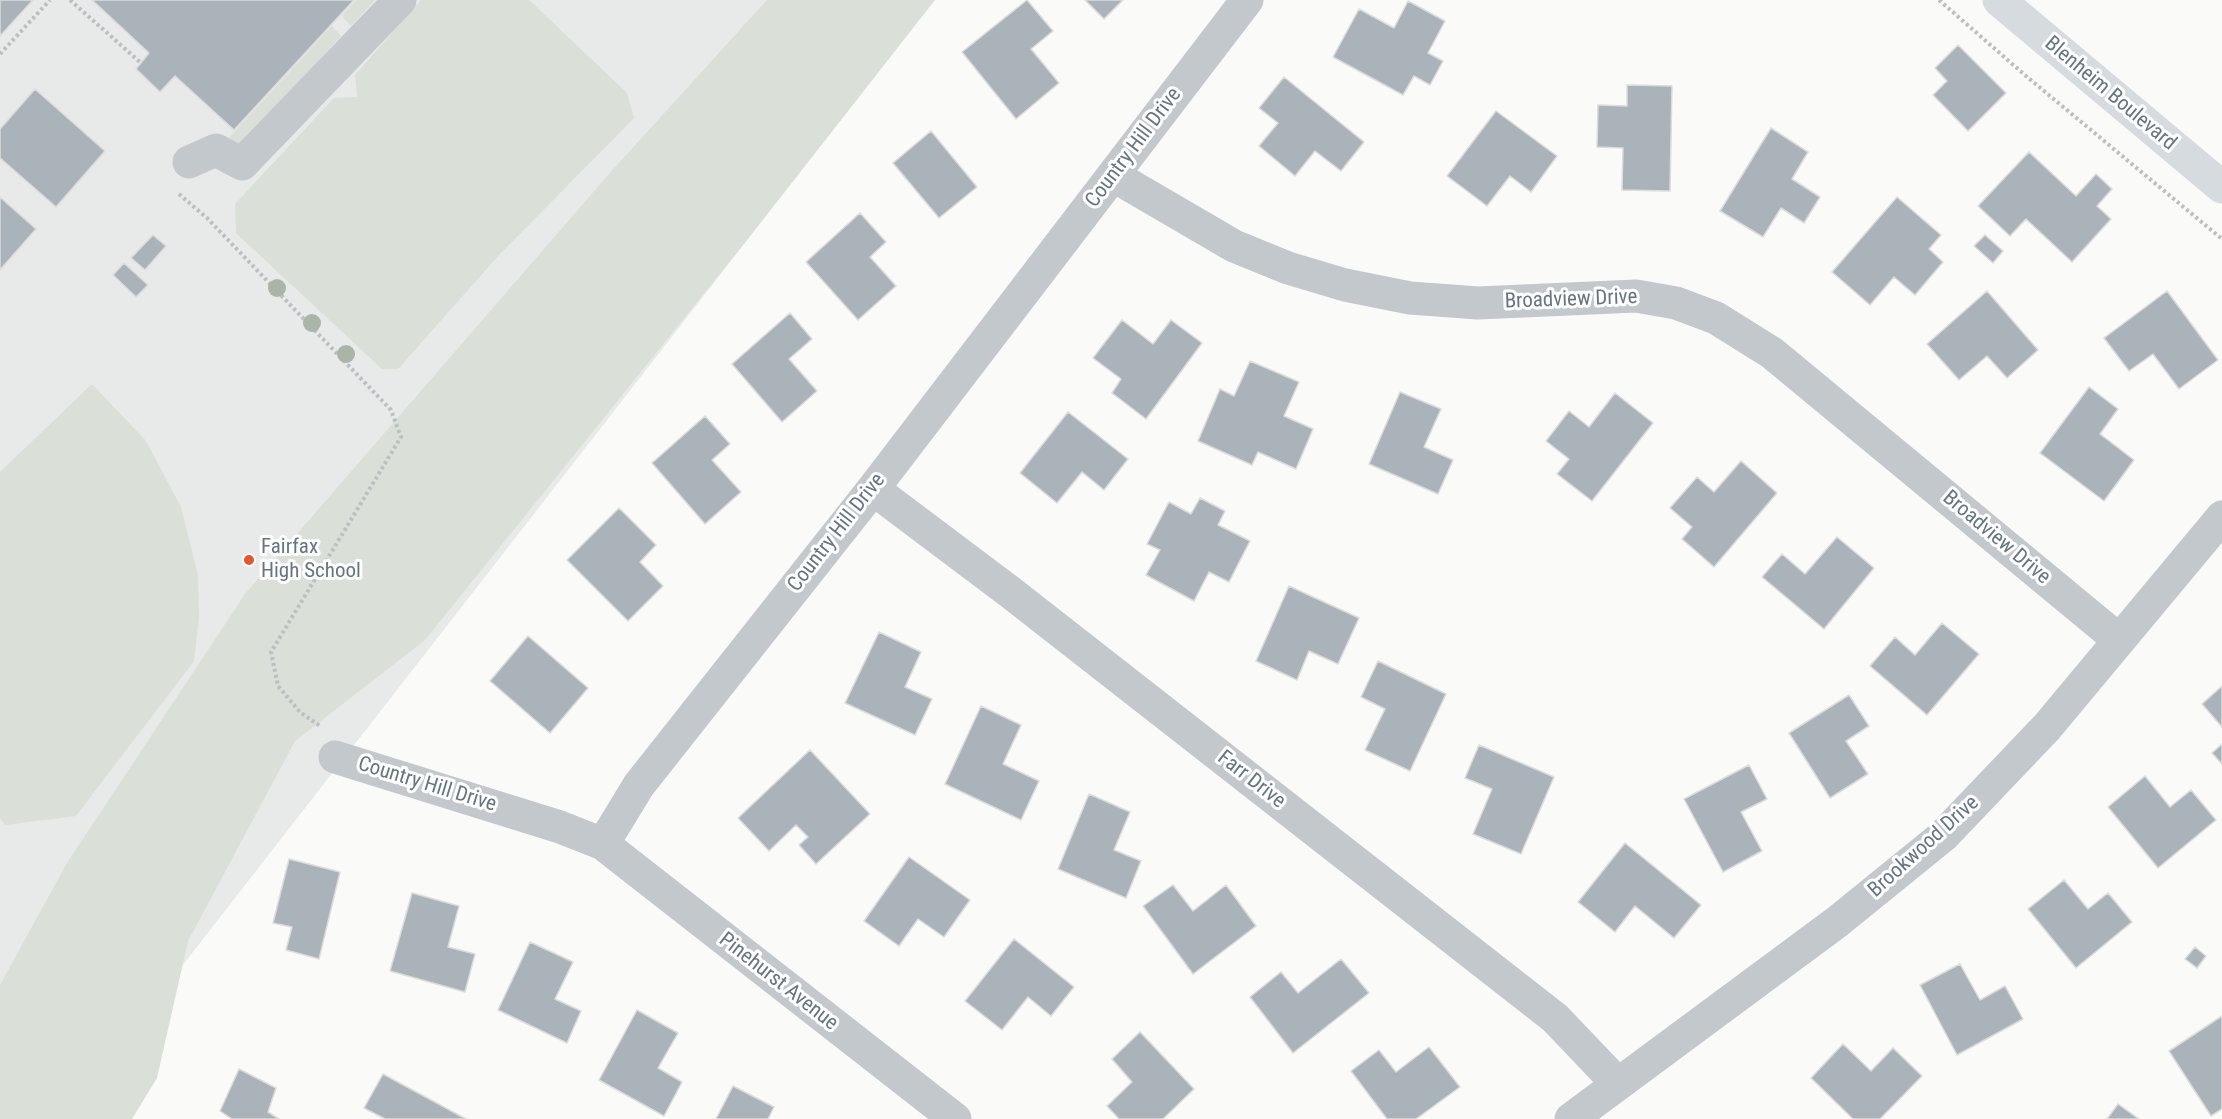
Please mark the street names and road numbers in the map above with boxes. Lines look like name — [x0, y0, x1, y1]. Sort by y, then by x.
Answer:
street label: Blenheim Boulevard — [2039, 32, 2181, 156]
street label: Country Hill Drive — [1081, 83, 1187, 213]
street label: Broadview Drive — [1504, 285, 1638, 315]
street label: Country Hill Drive — [783, 469, 891, 597]
street label: Broadview Drive — [1937, 486, 2055, 590]
street label: Farr Drive — [1212, 746, 1290, 814]
street label: Country Hill Drive — [355, 752, 499, 818]
street label: Brookwood Drive — [1864, 791, 1984, 903]
street label: Pinehurst Avenue — [713, 928, 843, 1036]

